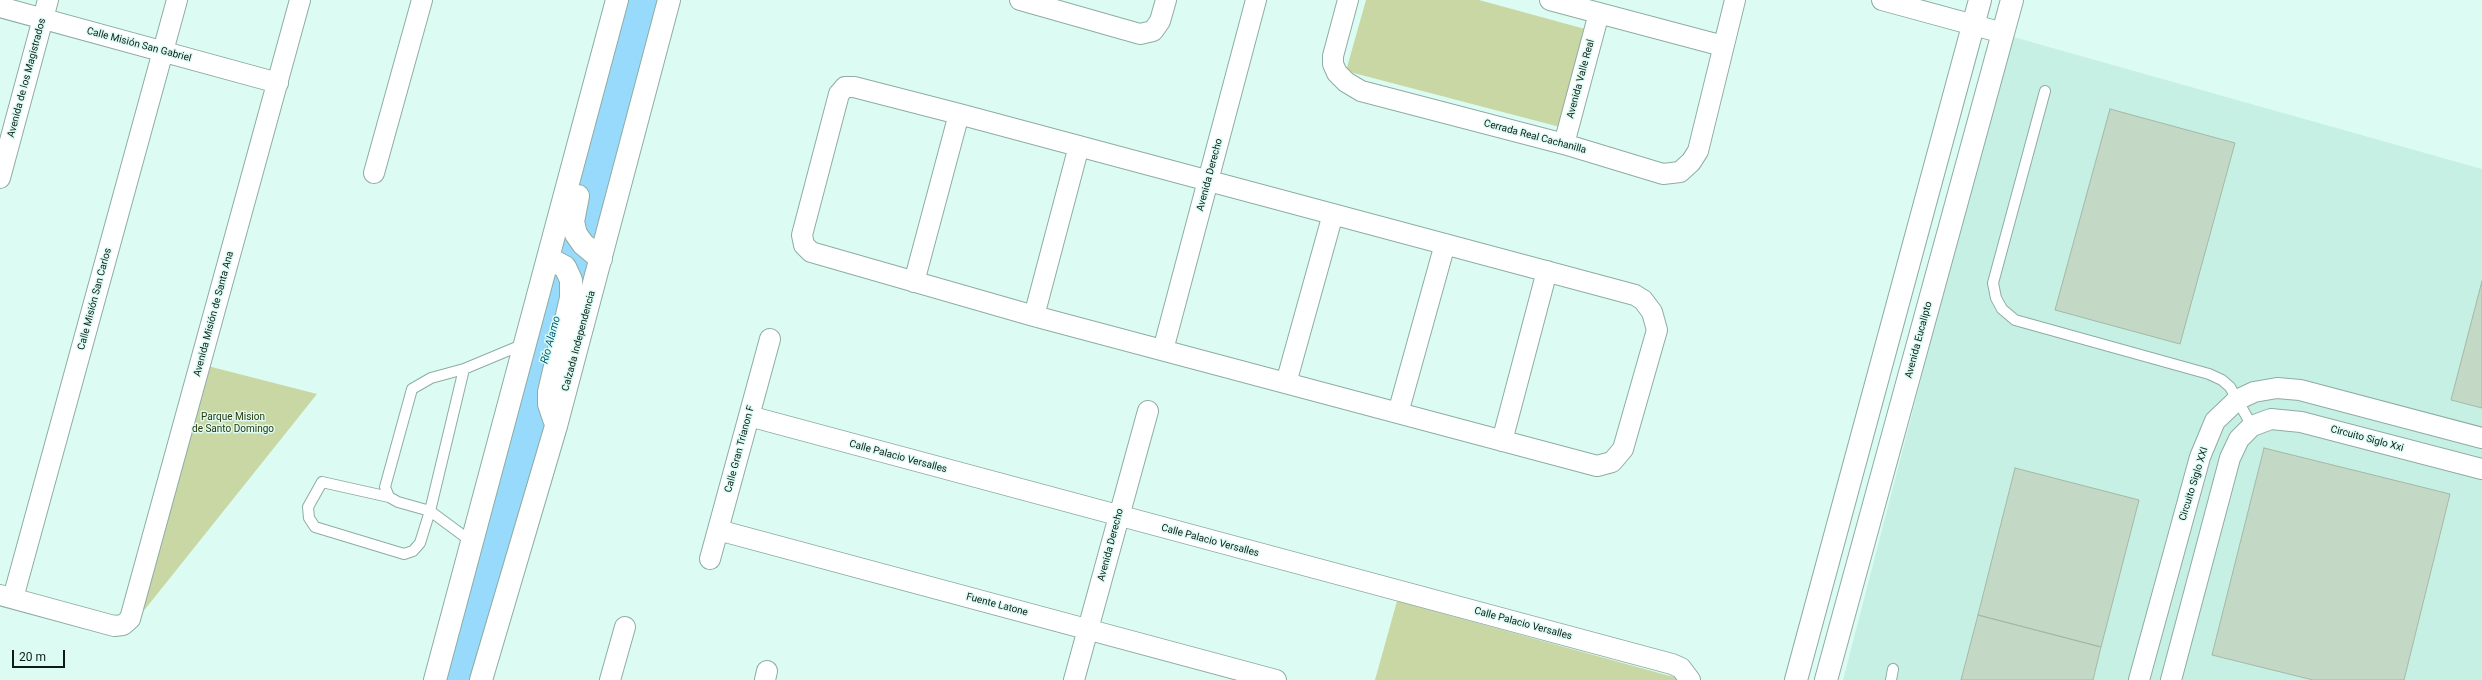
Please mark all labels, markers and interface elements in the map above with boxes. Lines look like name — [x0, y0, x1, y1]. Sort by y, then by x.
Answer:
street label: Avenida de los Magistrados — [5, 17, 49, 139]
street label: Calle Misión San Gabriel — [85, 25, 193, 65]
street label: Avenida Valle Real — [1565, 38, 1597, 120]
street label: Cerrada Real Cachanilla — [1482, 118, 1588, 156]
street label: Avenida Derecho — [1195, 137, 1225, 213]
street label: Calle Misión San Carlos — [76, 247, 114, 351]
street label: Avenida Misión de Santa Ana — [191, 250, 237, 378]
street label: Calzada Independencia — [560, 289, 598, 393]
street label: Avenida Eucalipto — [1903, 300, 1935, 380]
water label: Río Alamo — [538, 315, 564, 365]
street label: Calle Gran Trianon F — [723, 404, 757, 494]
park label: Parque Mision de Santo Domingo — [192, 411, 274, 434]
street label: Circuito Siglo Xxi — [2329, 423, 2405, 455]
street label: Calle Palacio Versalles — [848, 438, 948, 476]
street label: Circuito Siglo XXI — [2177, 446, 2211, 522]
street label: Avenida Derecho — [1096, 507, 1126, 583]
street label: Calle Palacio Versalles — [1160, 522, 1260, 560]
street label: Fuente Latone — [965, 591, 1029, 619]
street label: Calle Palacio Versalles — [1473, 605, 1573, 643]
scale bar — [14, 642, 67, 668]
text: 20 m — [19, 650, 46, 664]

